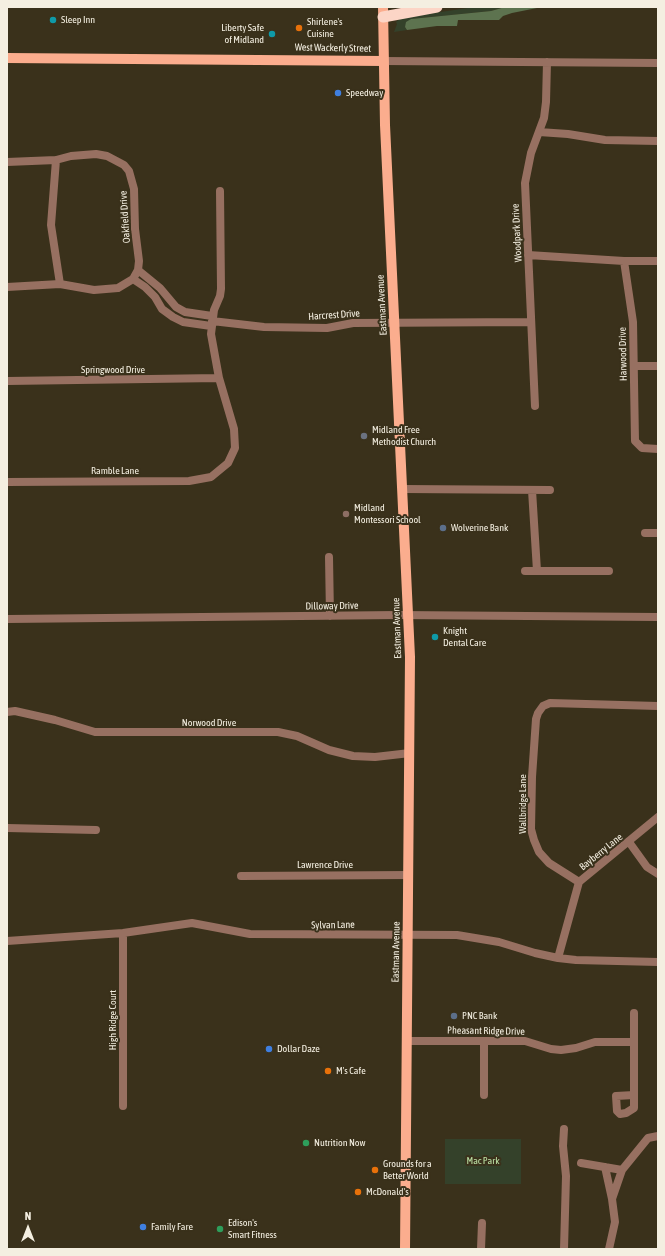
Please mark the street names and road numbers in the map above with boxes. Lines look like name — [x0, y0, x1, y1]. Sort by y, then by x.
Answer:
street label: West Wackerly Street — [295, 41, 371, 55]
street label: Oakfield Drive — [117, 190, 133, 244]
street label: Woodpark Drive — [509, 203, 525, 263]
street label: Eastman Avenue — [374, 274, 390, 336]
street label: Harcrest Drive — [308, 307, 360, 323]
street label: Harwood Drive — [617, 327, 629, 381]
street label: Springwood Drive — [81, 364, 145, 376]
street label: Ramble Lane — [91, 465, 139, 477]
street label: Eastman Avenue — [390, 597, 404, 659]
street label: Dilloway Drive — [305, 600, 359, 612]
street label: Norwood Drive — [182, 717, 236, 729]
street label: Wallbridge Lane — [517, 774, 529, 834]
street label: Bayberry Lane — [577, 831, 625, 873]
street label: Lawrence Drive — [297, 859, 353, 871]
street label: Sylvan Lane — [311, 919, 355, 931]
street label: Eastman Avenue — [389, 921, 403, 983]
street label: High Ridge Court — [107, 990, 119, 1050]
street label: Pheasant Ridge Drive — [447, 1024, 525, 1038]

